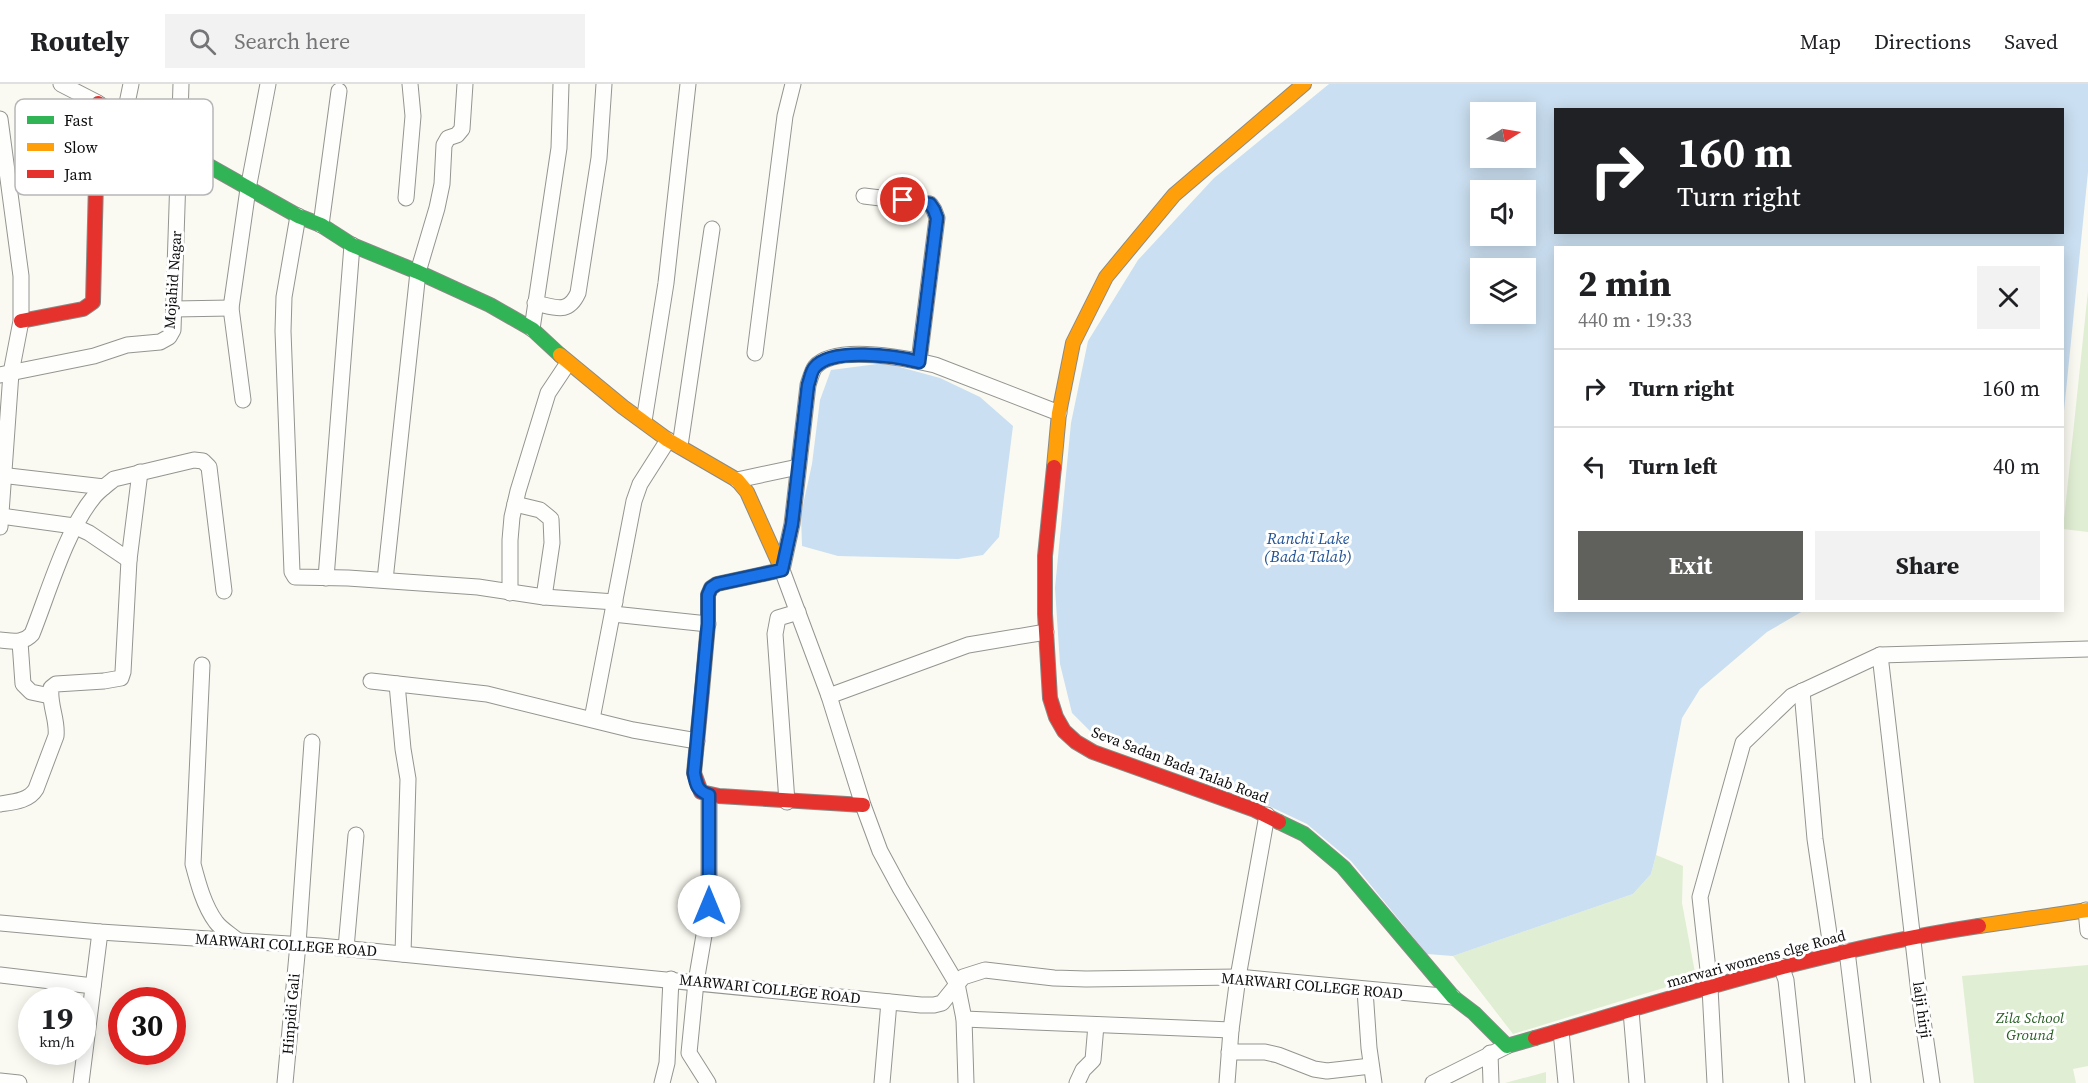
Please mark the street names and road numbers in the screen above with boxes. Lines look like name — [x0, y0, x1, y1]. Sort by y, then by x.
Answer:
street label: Mojahid Nagar — [159, 229, 186, 330]
street label: Seva Sadan Bada Talab Road — [1089, 721, 1272, 808]
street label: marwari womens clge Road — [1664, 924, 1848, 993]
street label: MARWARI COLLEGE ROAD — [194, 928, 378, 961]
street label: MARWARI COLLEGE ROAD — [1220, 967, 1404, 1004]
street label: MARWARI COLLEGE ROAD — [678, 969, 862, 1008]
street label: Hinpidi Gali — [276, 972, 305, 1056]
street label: lalji hirji — [1908, 980, 1937, 1040]

